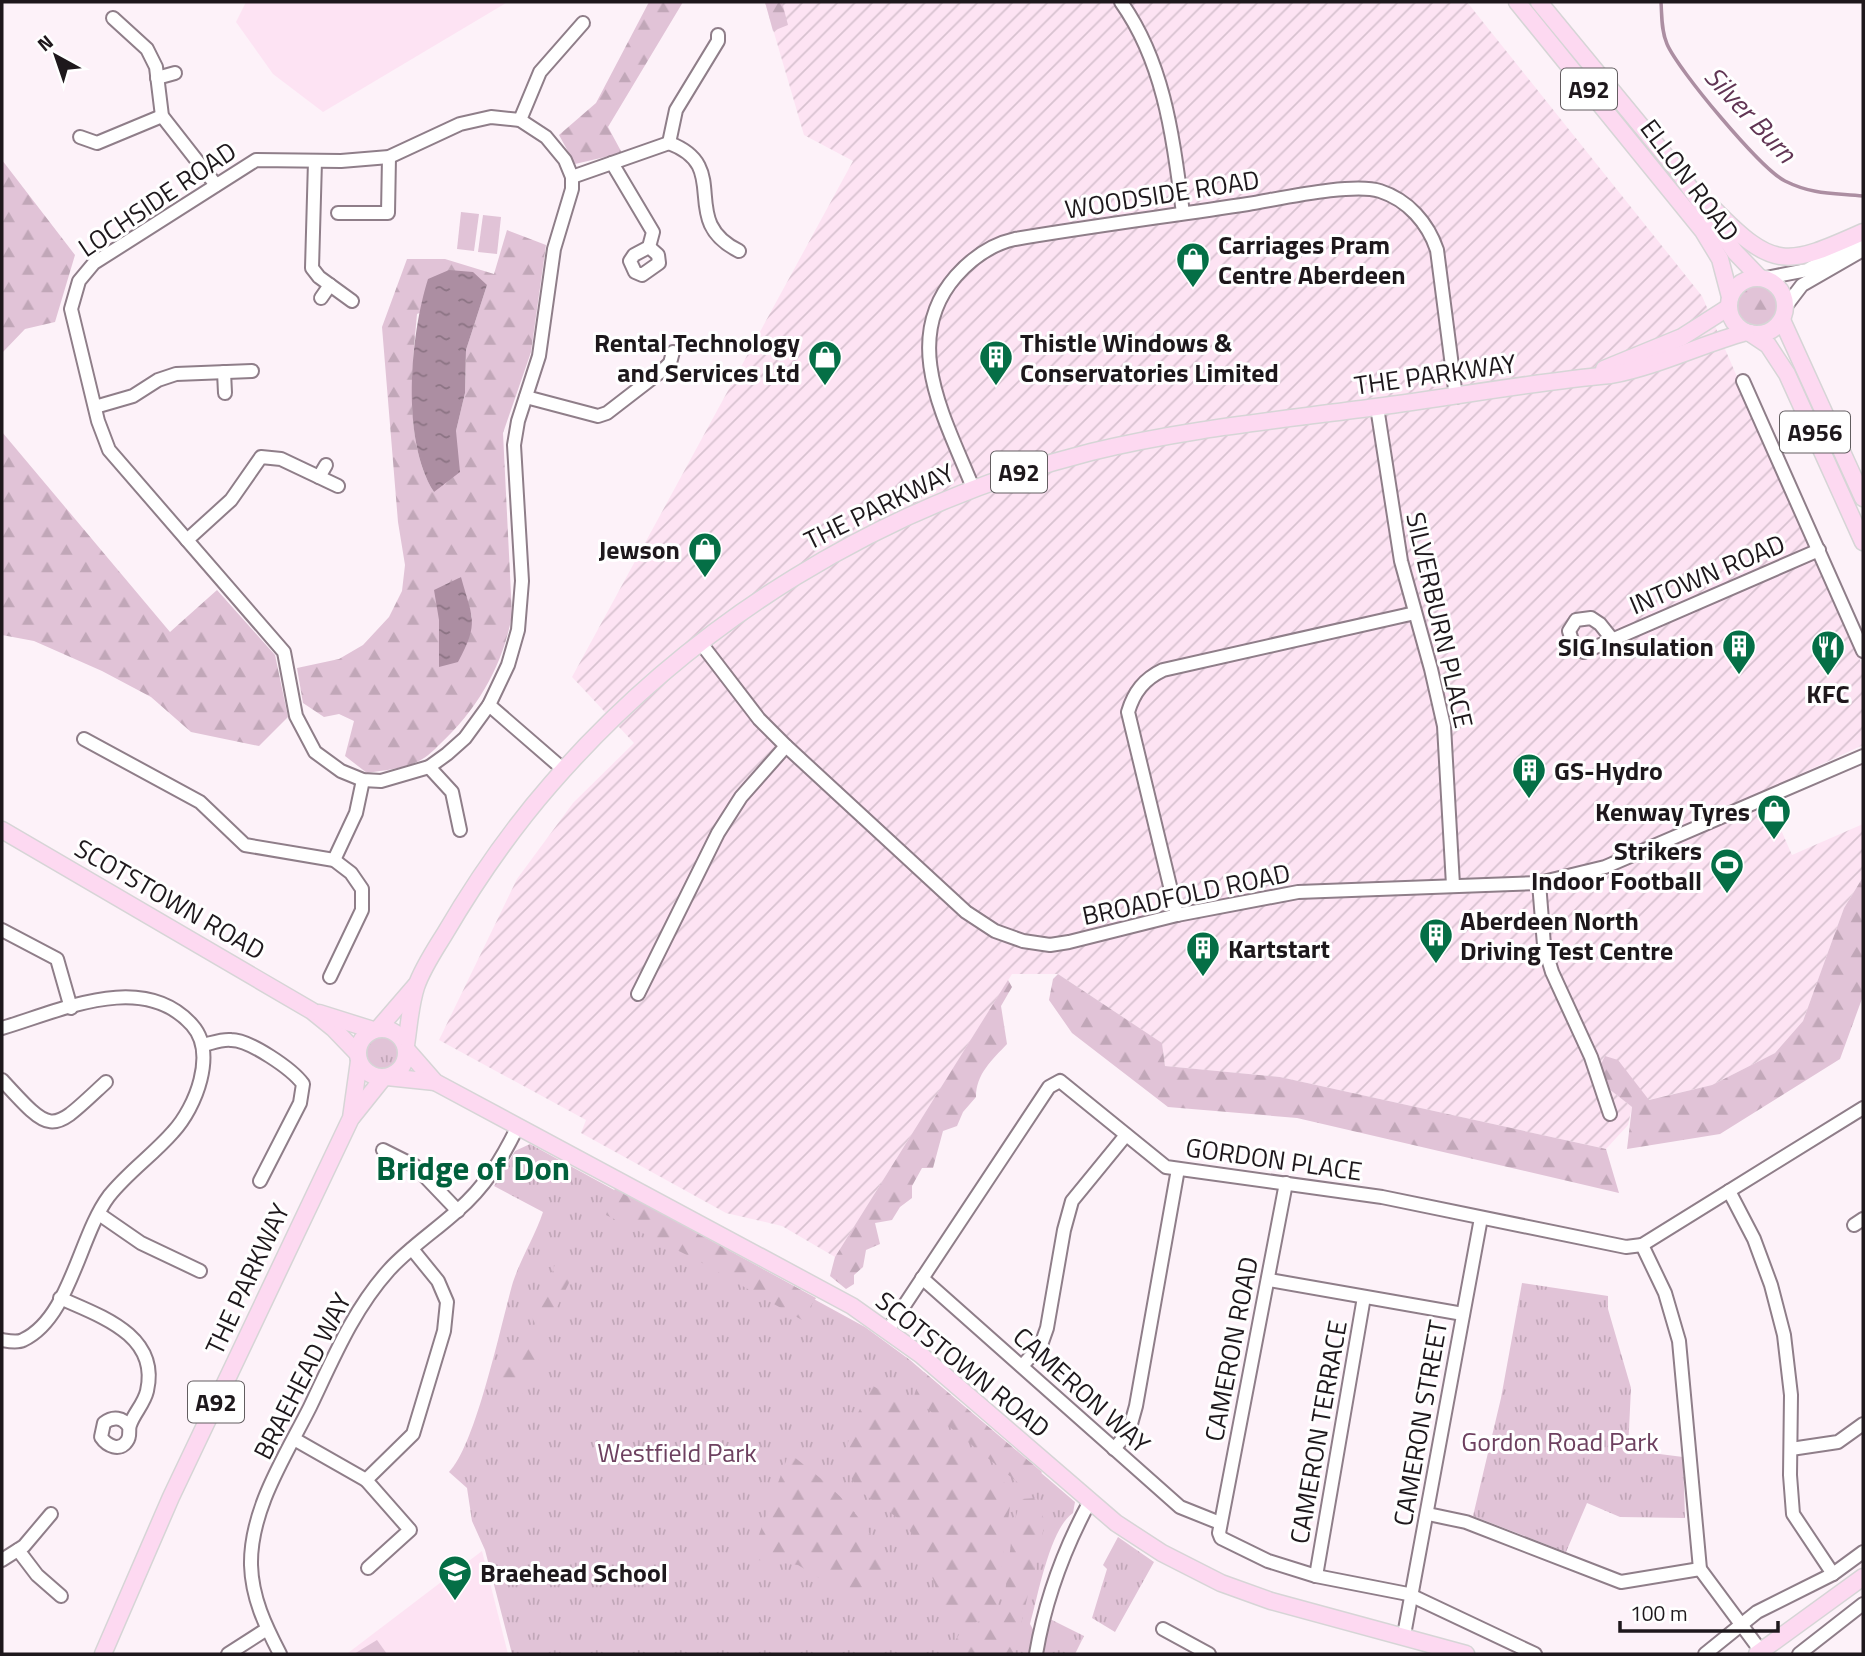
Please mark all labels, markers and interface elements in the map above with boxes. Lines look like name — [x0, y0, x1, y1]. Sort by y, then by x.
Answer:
north arrow — [21, 21, 91, 91]
text: N — [30, 27, 59, 58]
water label: Silver Burn — [1695, 56, 1808, 173]
road number: A92 — [1561, 68, 1617, 110]
street label: ELLON ROAD — [1631, 111, 1749, 249]
street label: LOCHSIDE ROAD — [70, 132, 244, 266]
street label: WOODSIDE ROAD — [1062, 159, 1262, 229]
place label: Carriages Pram Centre Aberdeen — [1218, 225, 1406, 294]
shop icon: Carriages Pram Centre Aberdeen — [1174, 240, 1212, 289]
place label: Rental Technology and Services Ltd — [594, 323, 800, 392]
place label: Thistle Windows & Conservatories Limited — [1020, 323, 1279, 392]
shop icon: Rental Technology and Services Ltd — [806, 338, 844, 387]
building icon: Thistle Windows & Conservatories Limited — [977, 338, 1015, 387]
street label: THE PARKWAY — [1352, 343, 1518, 405]
road number: A956 — [1780, 412, 1850, 452]
road number: A92 — [991, 452, 1047, 492]
street label: THE PARKWAY — [797, 453, 961, 559]
street label: SILVERBURN PLACE — [1396, 508, 1484, 732]
street label: INTOWN ROAD — [1623, 524, 1791, 624]
place label: Jewson — [598, 530, 680, 569]
shop icon: Jewson — [686, 530, 724, 579]
place label: SIG Insulation — [1558, 627, 1714, 666]
building icon: SIG Insulation — [1720, 627, 1758, 676]
restaurant icon: KFC — [1809, 628, 1847, 677]
place label: KFC — [1806, 674, 1850, 713]
building icon: GS-Hydro — [1510, 751, 1548, 800]
place label: GS-Hydro — [1554, 751, 1663, 790]
place label: Kenway Tyres — [1595, 792, 1750, 831]
shop icon: Kenway Tyres — [1755, 792, 1793, 841]
street label: SCOTSTOWN ROAD — [68, 829, 272, 969]
place label: Strikers Indoor Football — [1531, 831, 1702, 900]
sports icon: Strikers Indoor Football — [1708, 846, 1746, 895]
street label: BROADFOLD ROAD — [1078, 853, 1294, 935]
place label: Aberdeen North Driving Test Centre — [1460, 901, 1673, 970]
building icon: Aberdeen North Driving Test Centre — [1417, 916, 1455, 965]
building icon: Kartstart — [1184, 929, 1222, 978]
place label: Kartstart — [1228, 929, 1330, 968]
street label: GORDON PLACE — [1183, 1127, 1365, 1191]
district label: Bridge of Don — [376, 1143, 570, 1193]
street label: THE PARKWAY — [195, 1197, 299, 1361]
street label: CAMERON ROAD — [1194, 1253, 1268, 1445]
street label: SCOTSTOWN ROAD — [868, 1281, 1058, 1447]
street label: BRAEHEAD WAY — [243, 1286, 361, 1466]
street label: CAMERON TERRACE — [1279, 1317, 1357, 1547]
street label: CAMERON STREET — [1383, 1317, 1457, 1529]
street label: CAMERON WAY — [1005, 1318, 1159, 1462]
road number: A92 — [188, 1382, 244, 1422]
park label: Gordon Road Park — [1461, 1422, 1659, 1461]
park label: Westfield Park — [597, 1433, 757, 1472]
school or university icon: Braehead School — [436, 1553, 474, 1602]
place label: Braehead School — [480, 1553, 668, 1592]
scale bar — [1620, 1590, 1778, 1634]
text: 100 m — [1630, 1597, 1687, 1629]

